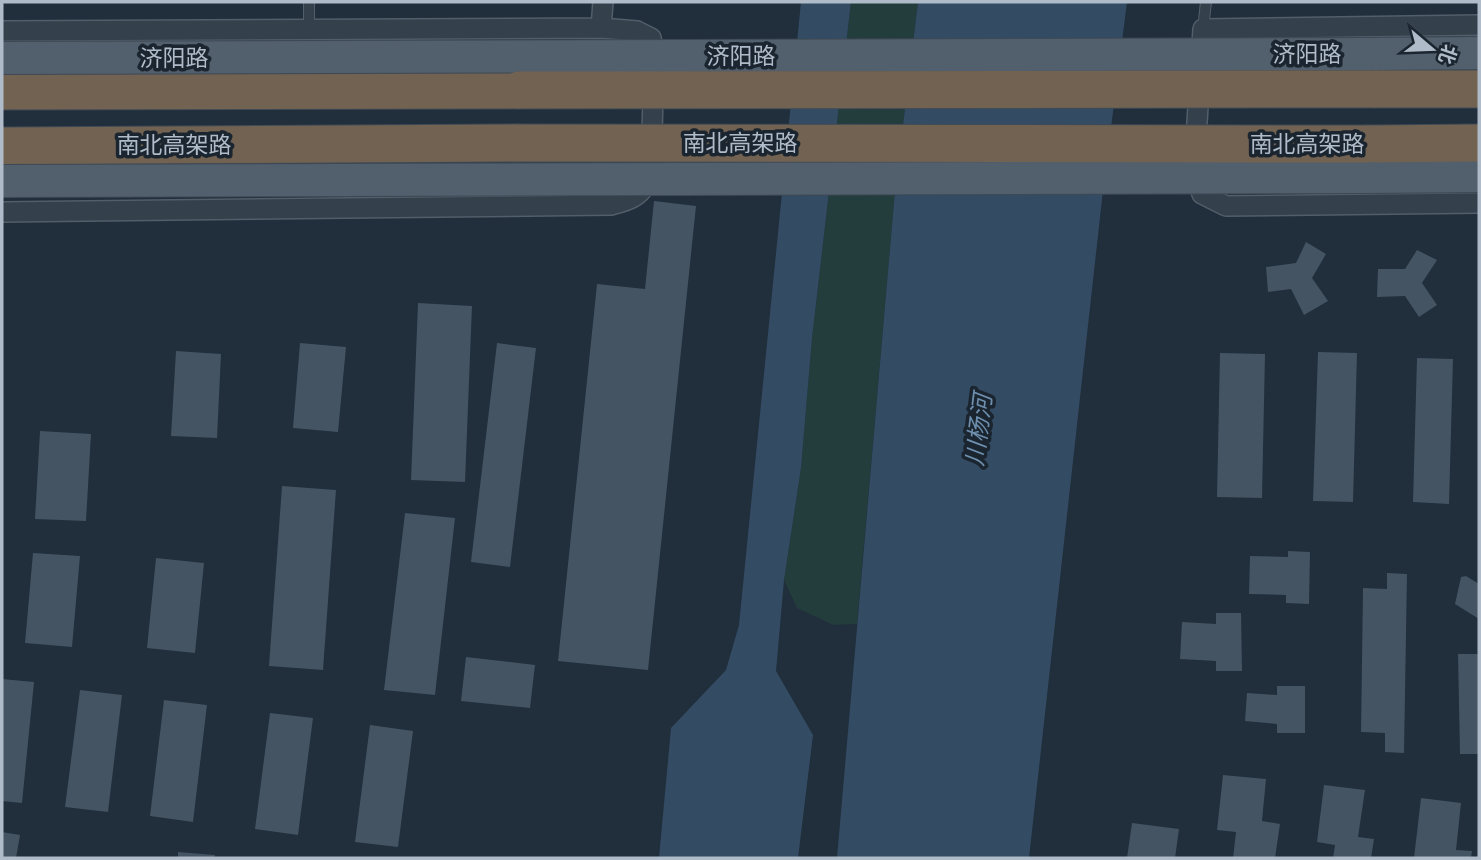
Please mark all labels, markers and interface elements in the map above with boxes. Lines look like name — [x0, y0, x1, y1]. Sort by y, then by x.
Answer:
north arrow — [1397, 14, 1467, 84]
street label: 济阳路 — [1273, 40, 1342, 68]
street label: 济阳路 — [707, 42, 776, 70]
text: 北 — [1434, 42, 1462, 67]
street label: 济阳路 — [140, 44, 209, 72]
street label: 南北高架路 — [683, 129, 798, 157]
street label: 南北高架路 — [1250, 130, 1365, 158]
street label: 南北高架路 — [117, 131, 232, 159]
water label: 川杨河 — [961, 389, 998, 467]

